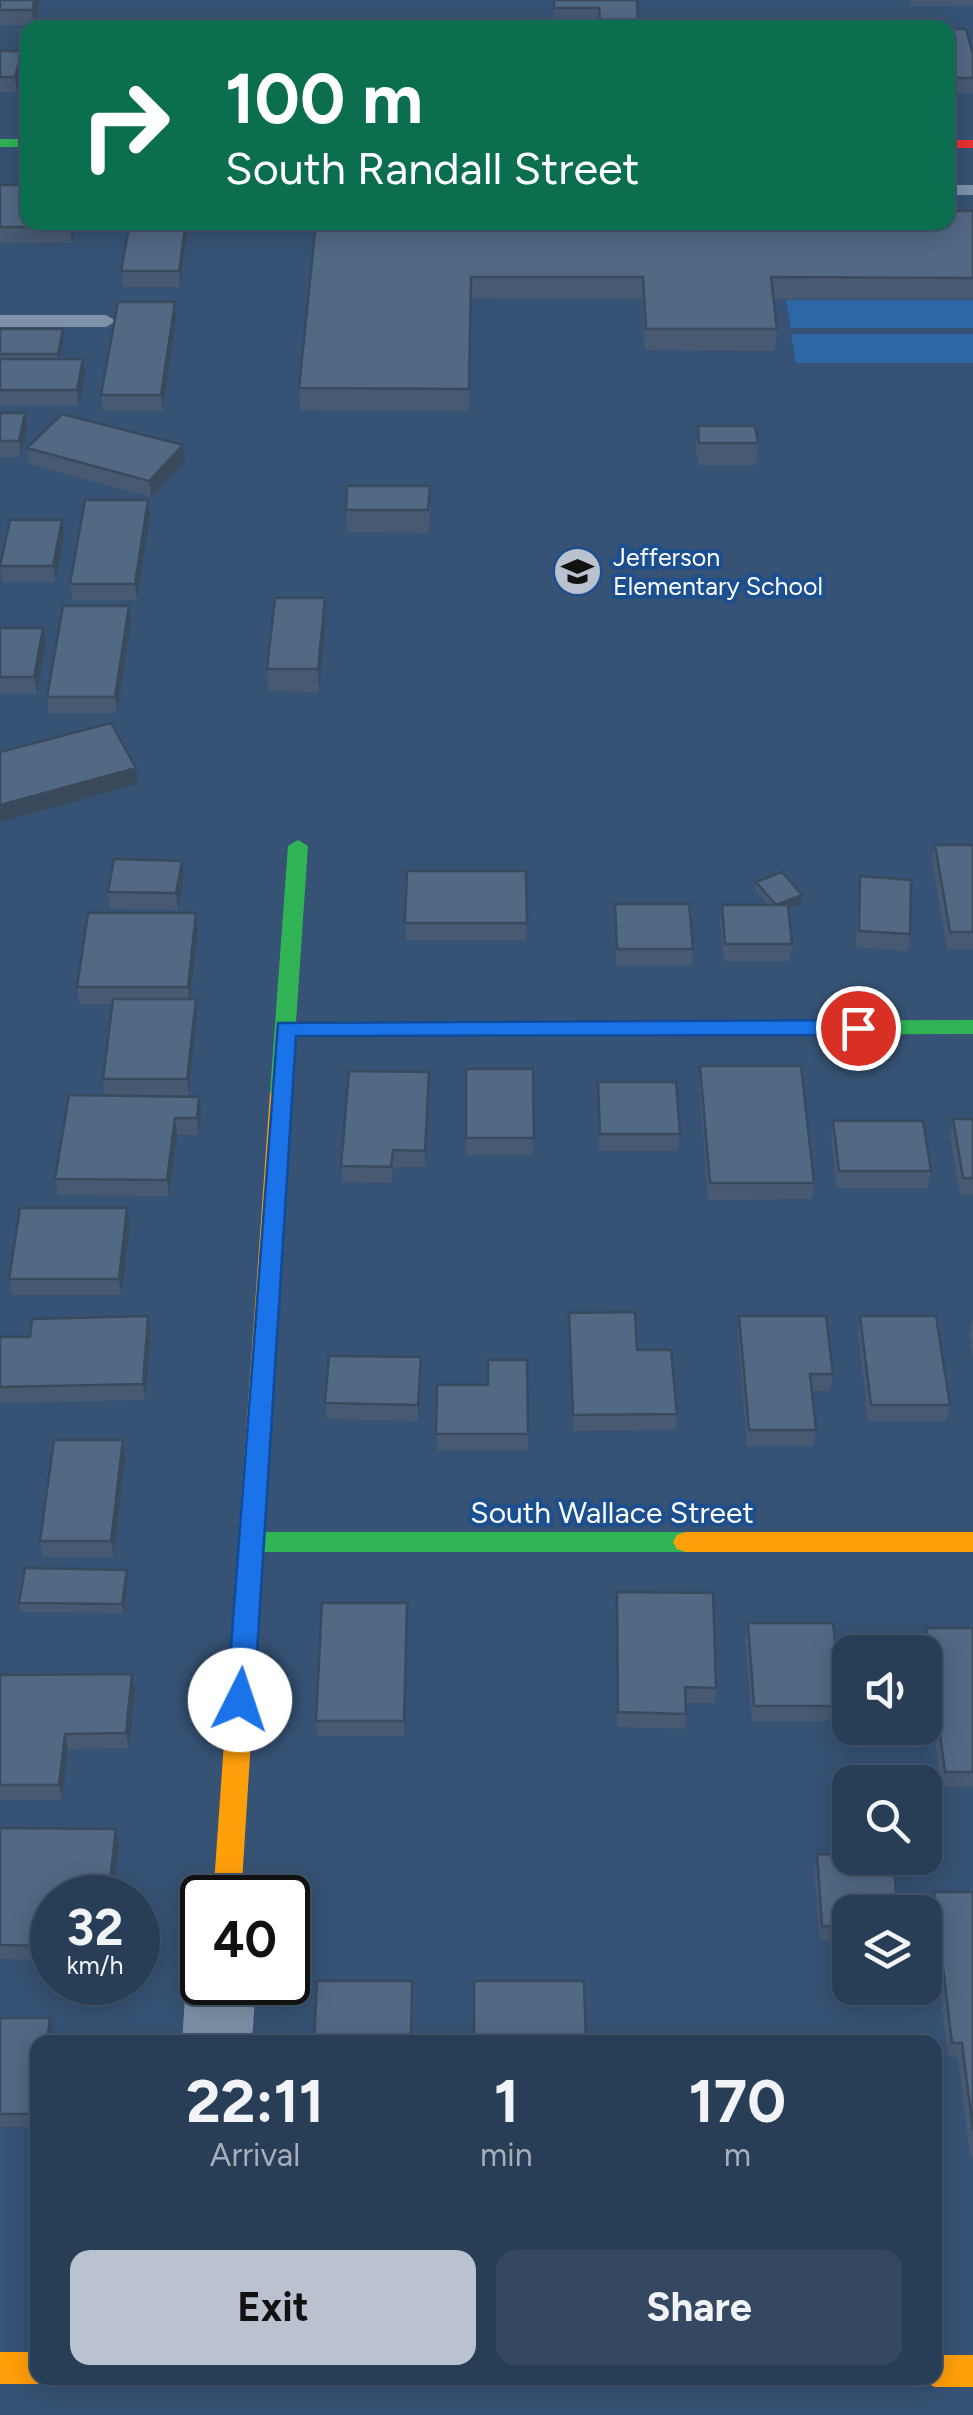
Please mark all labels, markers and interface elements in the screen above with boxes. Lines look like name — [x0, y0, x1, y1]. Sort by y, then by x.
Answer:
text: 100 m — [225, 56, 423, 141]
icon: right — [60, 60, 190, 190]
text: South Randall Street — [225, 141, 640, 195]
place label: Jefferson Elementary School — [613, 542, 823, 601]
school or university icon: Jefferson Elementary School — [552, 545, 604, 597]
pin — [816, 986, 901, 1071]
icon: arrive — [831, 1001, 886, 1056]
street label: South Wallace Street — [470, 1494, 754, 1531]
map controls — [832, 1635, 942, 2005]
button: sound — [832, 1635, 942, 1745]
position arrow — [188, 1648, 292, 1752]
button: search — [832, 1765, 942, 1875]
speed limit sign: 40 — [180, 1875, 310, 2005]
button: layers — [832, 1895, 942, 2005]
text: 32 — [67, 1897, 123, 1958]
text: km/h — [66, 1950, 124, 1980]
text: 22:11 — [186, 2065, 324, 2137]
text: 1 — [494, 2065, 519, 2137]
text: 170 — [688, 2065, 786, 2137]
text: Arrival — [210, 2136, 300, 2174]
text: min — [480, 2136, 533, 2174]
text: m — [724, 2136, 751, 2174]
button: Exit — [70, 2250, 476, 2365]
button: Share — [496, 2250, 902, 2365]

